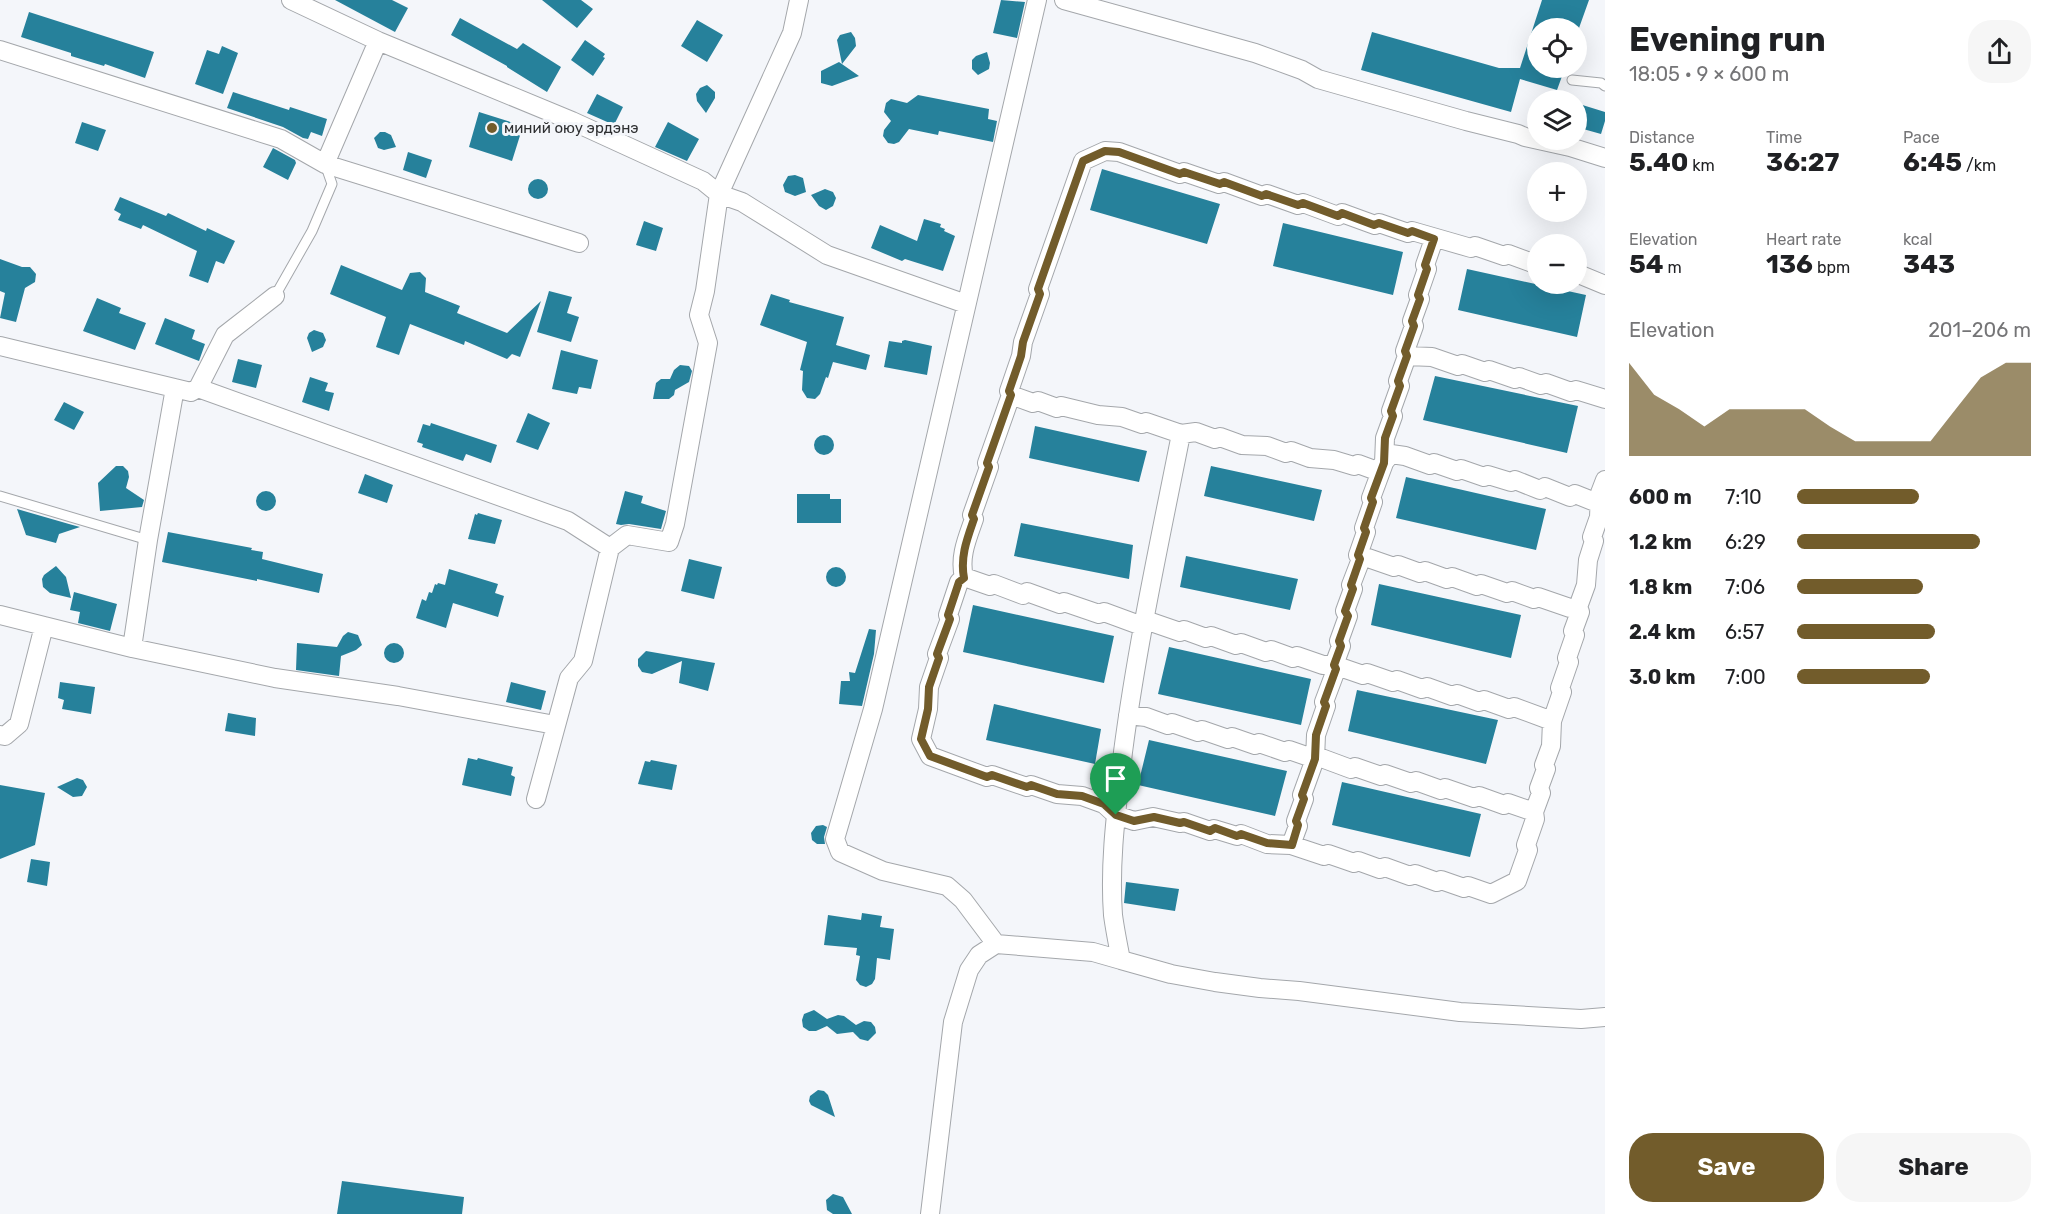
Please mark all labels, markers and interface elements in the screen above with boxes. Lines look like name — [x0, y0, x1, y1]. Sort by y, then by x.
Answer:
map controls — [1527, 18, 1587, 294]
button: locate — [1527, 18, 1587, 78]
text: Evening run — [1629, 20, 1826, 59]
button: share — [1968, 20, 2031, 83]
text: 18:05 · 9 × 600 m — [1629, 62, 1789, 86]
button: layers — [1527, 90, 1587, 150]
place label: миний оюу эрдэнэ — [504, 119, 639, 137]
marker: миний оюу эрдэнэ — [485, 121, 499, 135]
text: Distance — [1629, 128, 1695, 147]
text: Time — [1766, 128, 1802, 147]
text: Pace — [1903, 128, 1940, 147]
text: 5.40 — [1629, 147, 1688, 178]
text: 36:27 — [1766, 147, 1839, 178]
text: 6:45 — [1903, 147, 1962, 178]
text: km — [1688, 156, 1715, 175]
text: /km — [1962, 156, 1996, 175]
button: + — [1527, 162, 1587, 222]
text: Elevation — [1629, 230, 1698, 249]
text: Heart rate — [1766, 230, 1841, 249]
text: kcal — [1903, 230, 1932, 249]
button: − — [1527, 234, 1587, 294]
text: 54 — [1629, 249, 1664, 280]
text: 136 — [1766, 249, 1813, 280]
text: 343 — [1903, 249, 1955, 280]
text: m — [1664, 258, 1682, 277]
text: bpm — [1813, 258, 1850, 277]
text: Elevation — [1629, 318, 1715, 342]
text: 201–206 m — [1928, 318, 2031, 342]
text: 600 m — [1629, 485, 1692, 509]
text: 7:10 — [1725, 485, 1762, 509]
text: 1.2 km — [1629, 530, 1692, 554]
text: 6:29 — [1725, 530, 1766, 554]
text: 1.8 km — [1629, 575, 1692, 599]
text: 7:06 — [1725, 575, 1765, 599]
text: 2.4 km — [1629, 620, 1695, 644]
text: 6:57 — [1725, 620, 1764, 644]
text: 3.0 km — [1629, 665, 1696, 689]
text: 7:00 — [1725, 665, 1766, 689]
pin — [1090, 753, 1141, 815]
icon: arrive — [1099, 762, 1132, 795]
button: Save — [1629, 1133, 1824, 1202]
button: Share — [1836, 1133, 2031, 1202]

